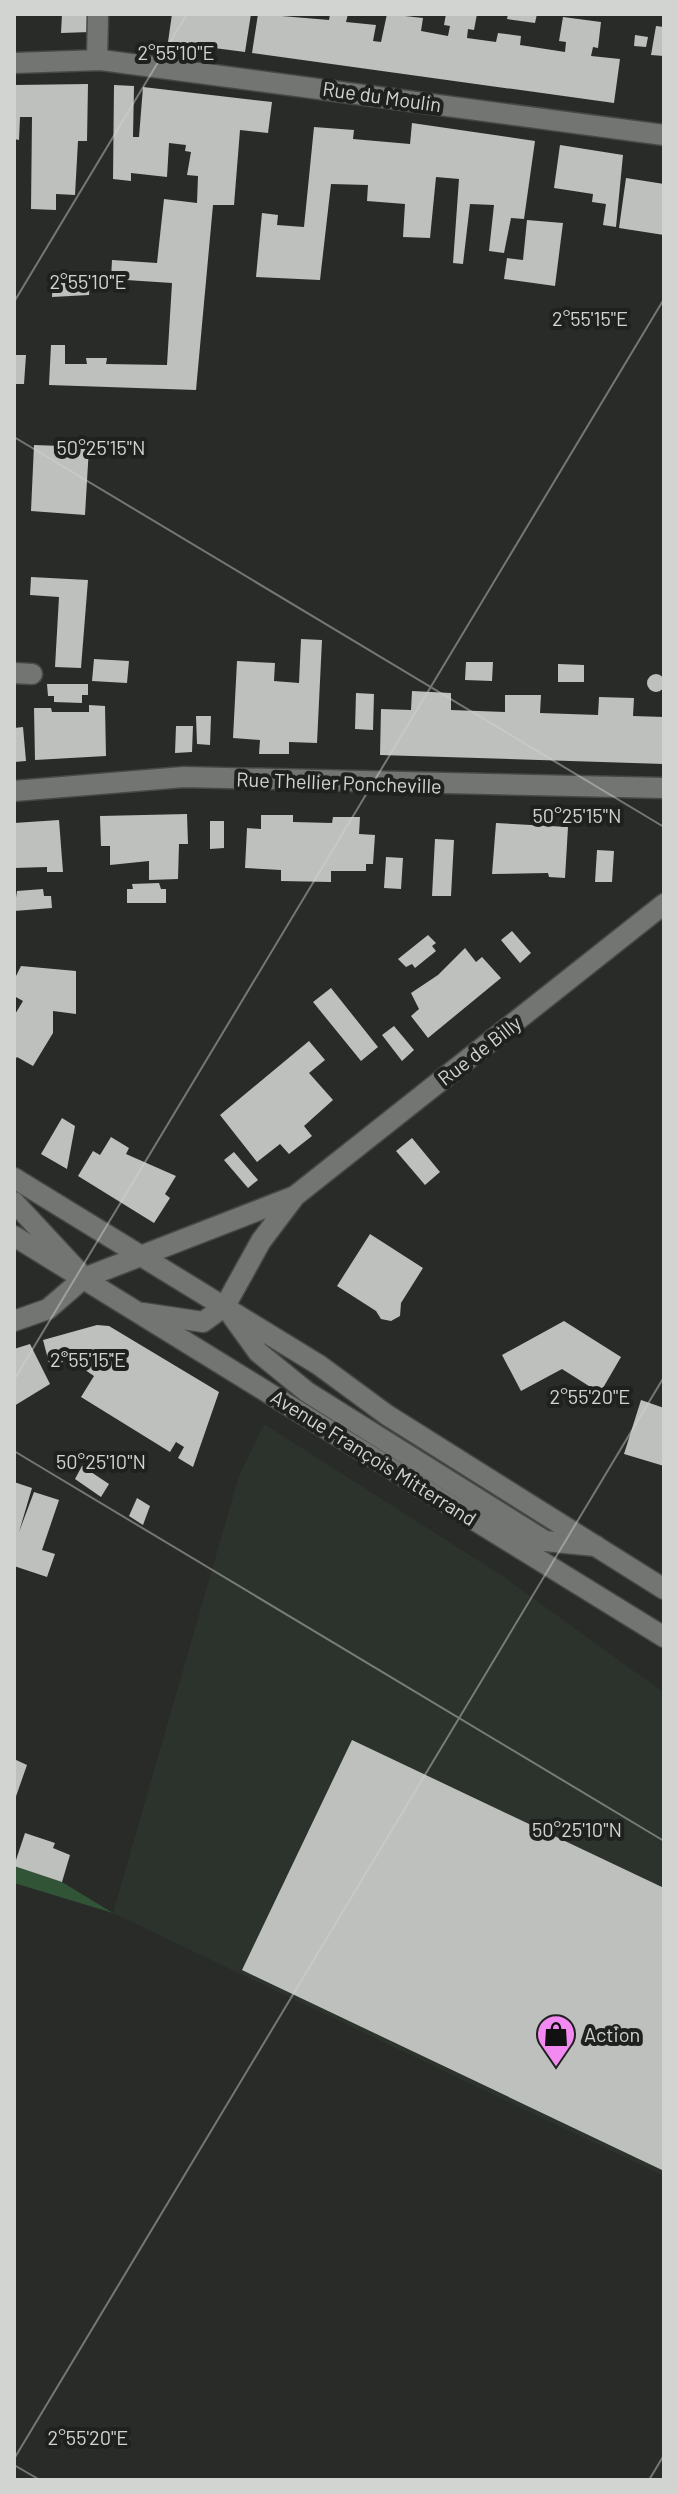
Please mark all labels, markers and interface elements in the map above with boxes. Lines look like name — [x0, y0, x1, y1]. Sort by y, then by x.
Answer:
text: 2°55'10"E — [137, 40, 215, 64]
street label: Rue du Moulin — [321, 76, 443, 116]
text: 2°55'10"E — [49, 269, 127, 293]
text: 2°55'15"E — [552, 306, 628, 330]
text: 50°25'15"N — [57, 435, 145, 459]
street label: Rue Thellier Poncheville — [236, 766, 442, 798]
text: 50°25'15"N — [533, 803, 621, 827]
street label: Rue de Billy — [433, 1010, 525, 1090]
text: 2°55'15"E — [50, 1347, 126, 1371]
street label: Avenue François Mitterrand — [267, 1384, 481, 1530]
text: 2°55'20"E — [550, 1384, 630, 1408]
text: 50°25'10"N — [56, 1449, 146, 1473]
text: 50°25'10"N — [532, 1817, 622, 1841]
shop icon: Action — [535, 2013, 577, 2068]
place label: Action — [584, 2022, 640, 2046]
text: 2°55'20"E — [48, 2425, 128, 2449]

